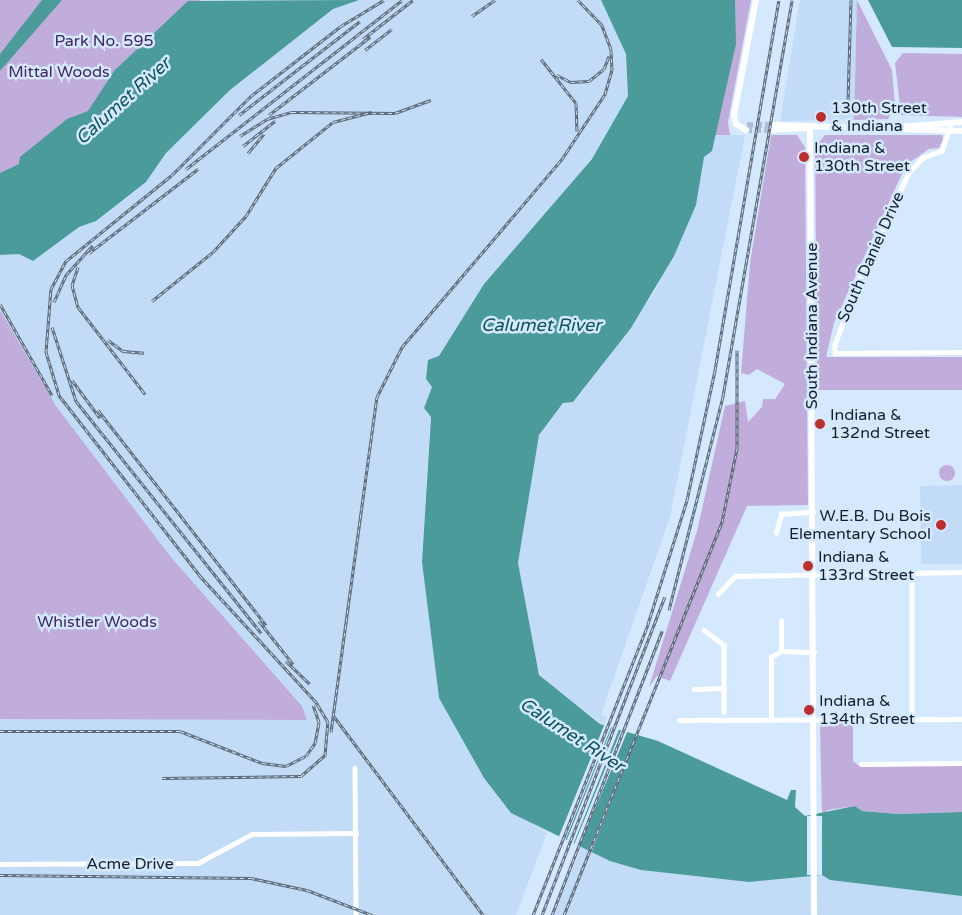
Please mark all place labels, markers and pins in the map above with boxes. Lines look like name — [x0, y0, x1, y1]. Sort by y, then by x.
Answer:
place label: 130th Street & Indiana — [831, 98, 927, 136]
marker: 130th Street & Indiana — [815, 111, 827, 123]
place label: Indiana & 130th Street — [814, 138, 910, 176]
marker: Indiana & 130th Street — [798, 151, 810, 163]
place label: Indiana & 132nd Street — [830, 405, 930, 443]
marker: Indiana & 132nd Street — [814, 418, 826, 430]
place label: W.E.B. Du Bois Elementary School — [789, 506, 931, 544]
marker: W.E.B. Du Bois Elementary School — [935, 519, 947, 531]
place label: Indiana & 133rd Street — [818, 547, 914, 585]
marker: Indiana & 133rd Street — [802, 560, 814, 572]
place label: Indiana & 134th Street — [819, 691, 915, 729]
marker: Indiana & 134th Street — [803, 704, 815, 716]

